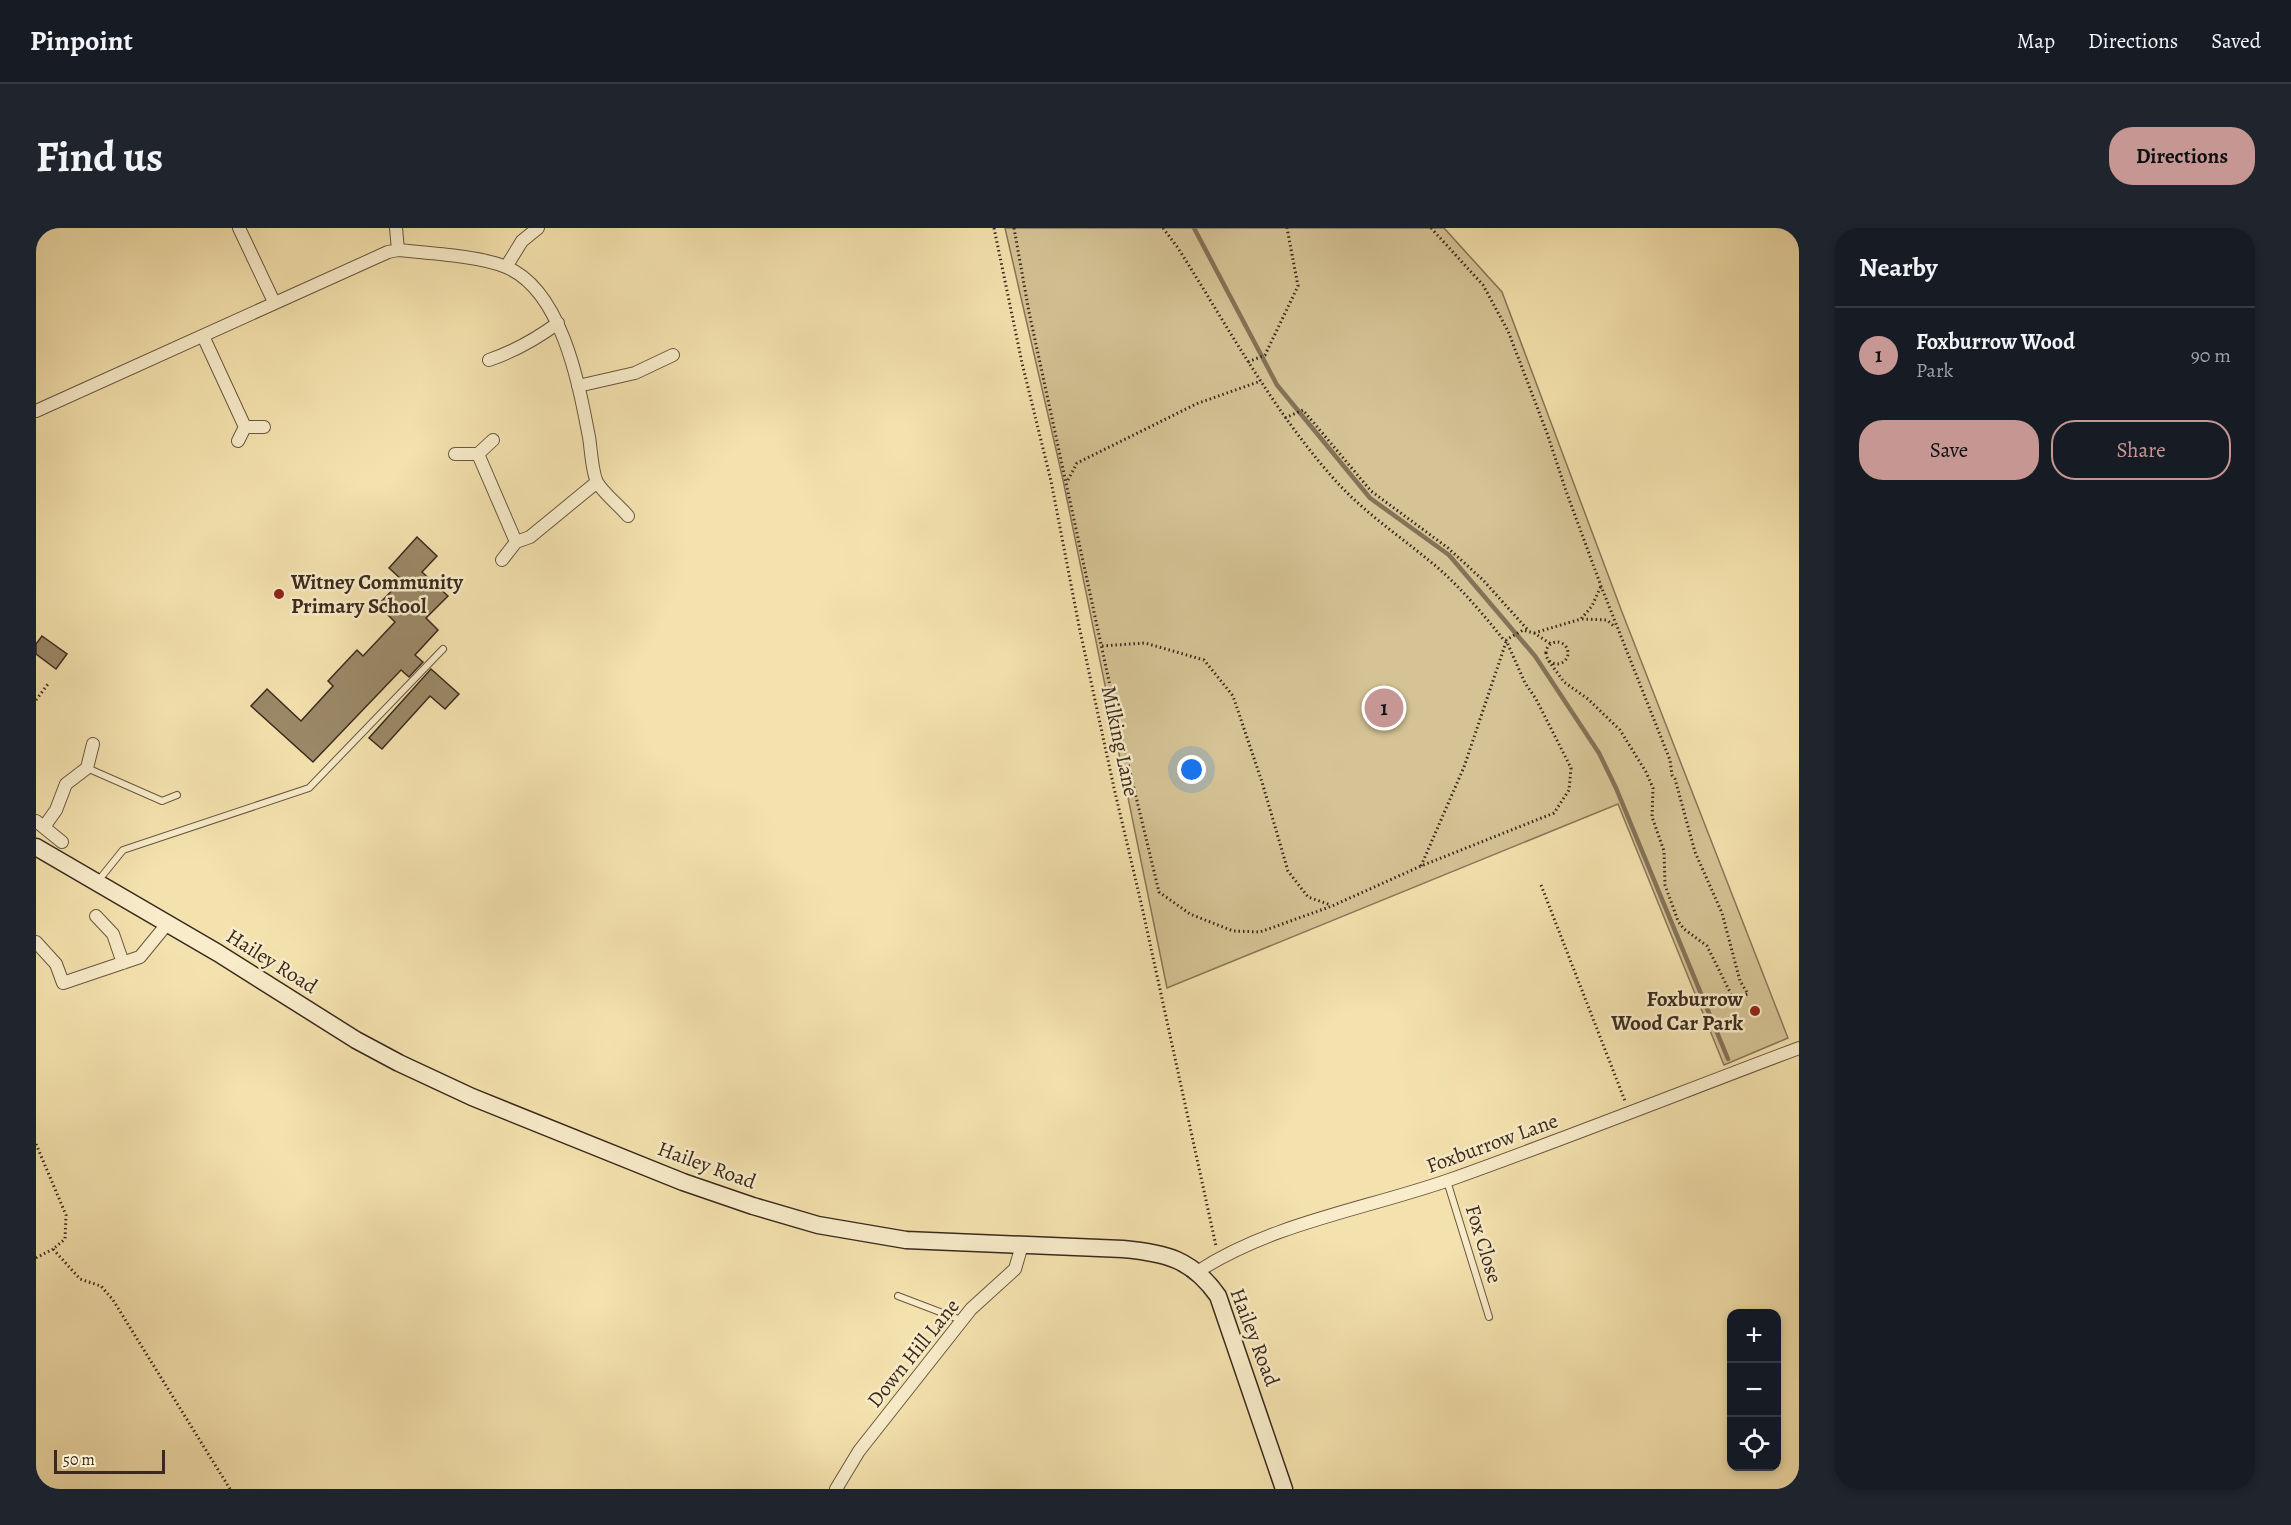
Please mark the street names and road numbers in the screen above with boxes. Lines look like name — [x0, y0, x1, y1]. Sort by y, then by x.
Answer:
street label: Milking Lane — [1095, 683, 1145, 799]
street label: Hailey Road — [221, 922, 324, 1001]
street label: Foxburrow Lane — [1422, 1106, 1562, 1180]
street label: Hailey Road — [654, 1134, 761, 1196]
street label: Fox Close — [1459, 1201, 1509, 1287]
street label: Hailey Road — [1223, 1284, 1287, 1391]
street label: Down Hill Lane — [860, 1293, 966, 1413]

